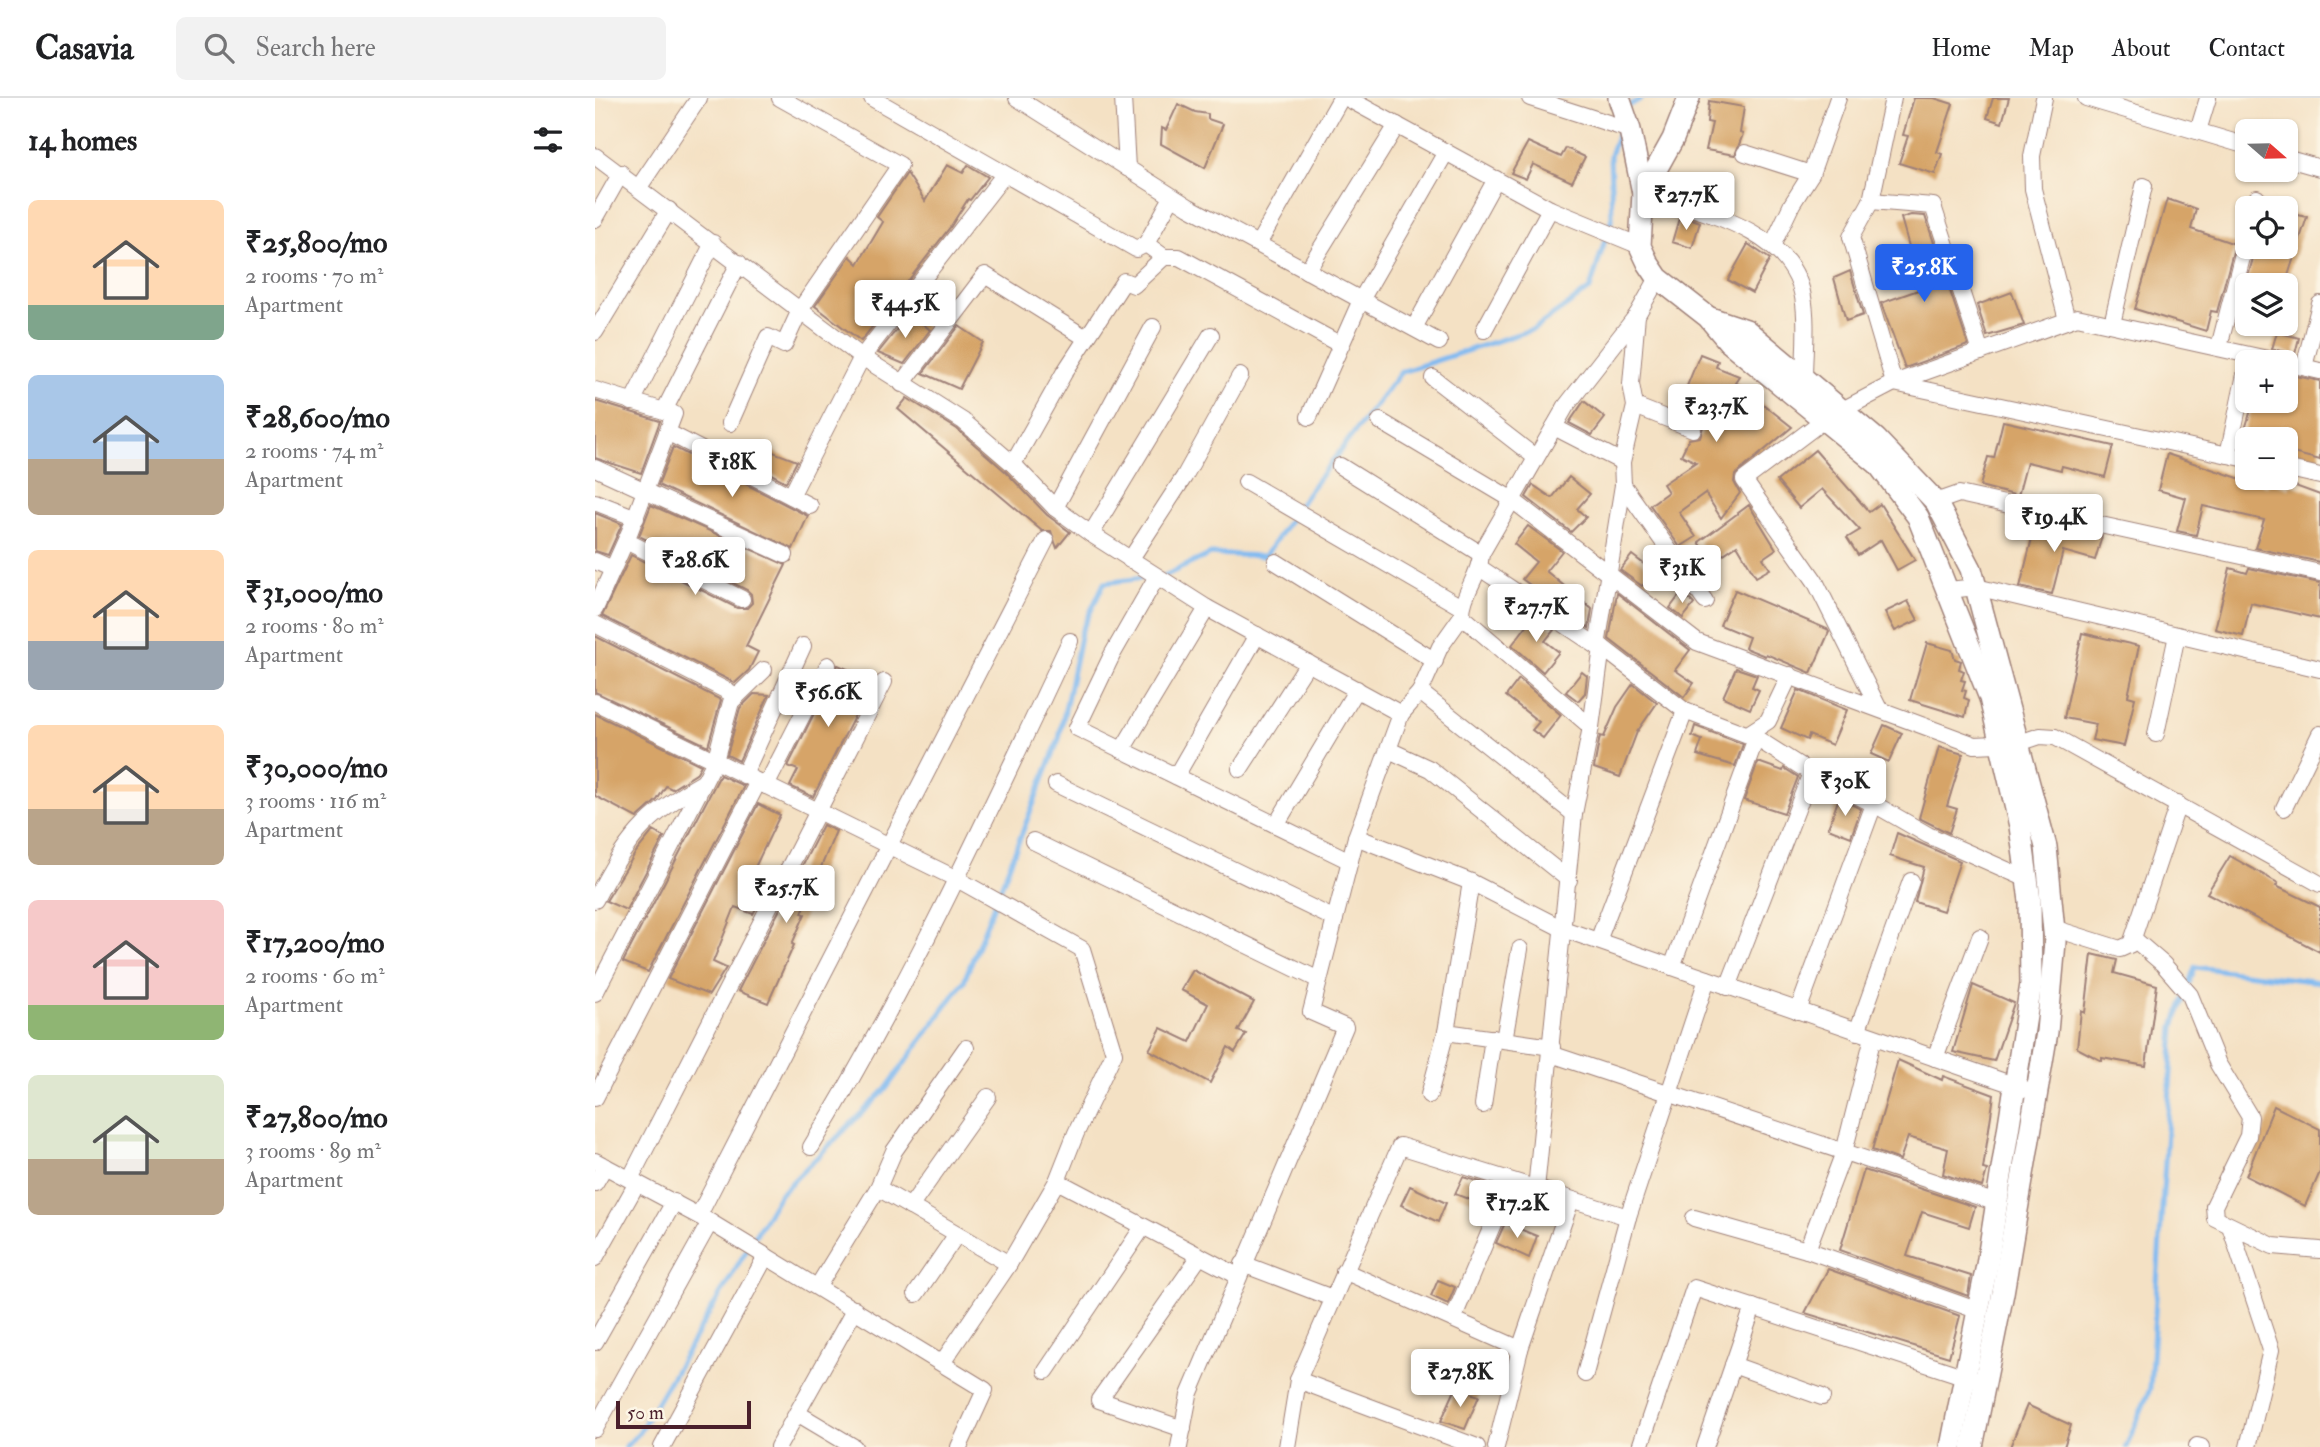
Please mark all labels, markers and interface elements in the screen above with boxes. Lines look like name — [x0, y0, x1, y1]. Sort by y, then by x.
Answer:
search box — [176, 17, 666, 80]
text: Casavia — [35, 28, 134, 69]
icon: search — [200, 29, 238, 67]
text: Search here — [256, 32, 376, 64]
text: Home — [1931, 33, 1991, 64]
text: Map — [2029, 33, 2074, 64]
text: About — [2112, 33, 2171, 64]
text: Contact — [2209, 33, 2285, 64]
north arrow — [2235, 119, 2298, 182]
map controls — [2235, 119, 2298, 490]
icon: filters — [529, 121, 567, 159]
text: 14 homes — [28, 122, 137, 159]
pin: ₹27.7K — [1629, 172, 1743, 232]
text: ₹27.7K — [1654, 180, 1719, 209]
button: locate — [2235, 196, 2298, 259]
text: ₹25,800/mo — [245, 224, 387, 261]
icon: home — [84, 228, 168, 312]
pin: ₹25.8K — [1867, 244, 1981, 304]
text: ₹25.8K — [1891, 252, 1957, 281]
text: 2 rooms · 70 m² — [245, 261, 384, 290]
button: layers — [2235, 273, 2298, 336]
pin: ₹44.5K — [848, 280, 962, 340]
text: ₹44.5K — [871, 288, 939, 317]
text: Apartment — [245, 290, 343, 319]
button: + — [2235, 350, 2298, 413]
pin: ₹23.7K — [1659, 384, 1773, 444]
text: ₹23.7K — [1684, 392, 1748, 421]
text: ₹28,600/mo — [245, 399, 390, 436]
icon: home — [84, 403, 168, 487]
button: − — [2235, 427, 2298, 490]
text: 2 rooms · 74 m² — [245, 436, 384, 465]
pin: ₹18K — [691, 440, 773, 499]
text: ₹18K — [708, 447, 756, 476]
text: Apartment — [245, 465, 343, 494]
pin: ₹19.4K — [1997, 494, 2111, 554]
text: ₹19.4K — [2021, 502, 2087, 531]
pin: ₹28.6K — [638, 538, 752, 597]
text: ₹28.6K — [661, 545, 729, 574]
pin: ₹31K — [1641, 546, 1723, 605]
text: ₹31K — [1659, 553, 1705, 582]
text: ₹31,000/mo — [245, 574, 383, 611]
icon: home — [84, 578, 168, 662]
pin: ₹27.7K — [1479, 584, 1593, 644]
text: ₹27.7K — [1504, 592, 1569, 621]
text: 2 rooms · 80 m² — [245, 611, 384, 640]
text: Apartment — [245, 640, 343, 669]
pin: ₹56.6K — [771, 670, 885, 729]
text: ₹56.6K — [795, 677, 861, 706]
text: ₹30,000/mo — [245, 749, 388, 786]
icon: home — [84, 753, 168, 837]
pin: ₹30K — [1804, 758, 1886, 818]
text: ₹30K — [1820, 766, 1870, 795]
text: 3 rooms · 116 m² — [245, 786, 386, 815]
text: Apartment — [245, 815, 343, 844]
pin: ₹25.7K — [729, 866, 843, 925]
text: ₹25.7K — [754, 873, 818, 902]
text: ₹17,200/mo — [245, 924, 385, 961]
icon: home — [84, 928, 168, 1012]
text: 2 rooms · 60 m² — [245, 961, 385, 990]
text: Apartment — [245, 990, 343, 1019]
text: ₹27,800/mo — [245, 1099, 388, 1136]
icon: home — [84, 1103, 168, 1187]
text: 3 rooms · 89 m² — [245, 1136, 381, 1165]
text: Apartment — [245, 1165, 343, 1194]
pin: ₹17.2K — [1460, 1180, 1574, 1240]
text: ₹17.2K — [1485, 1188, 1549, 1217]
pin: ₹27.8K — [1403, 1350, 1517, 1409]
text: ₹27.8K — [1427, 1357, 1493, 1386]
scale bar — [616, 1398, 751, 1430]
text: 50 m — [627, 1401, 664, 1425]

